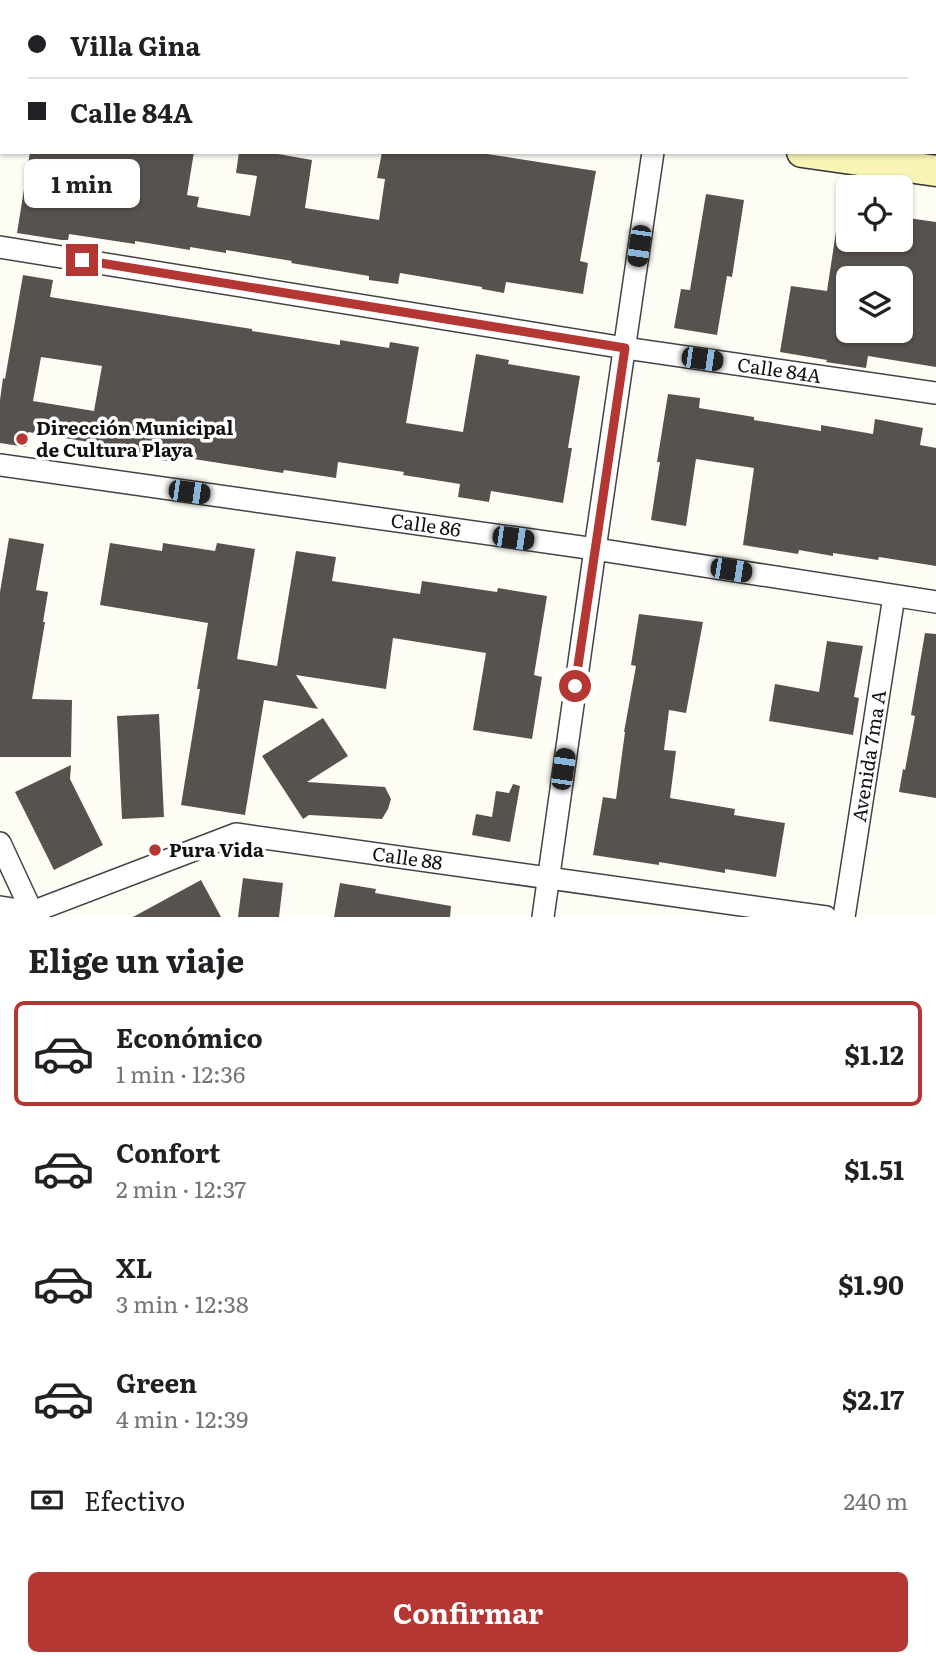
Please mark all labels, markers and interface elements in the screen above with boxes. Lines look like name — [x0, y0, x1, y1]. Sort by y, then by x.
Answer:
text: Villa Gina — [70, 25, 201, 64]
text: Calle 84A — [70, 92, 193, 131]
callout: 1 min — [24, 159, 140, 208]
text: 1 min — [51, 166, 113, 200]
map controls — [836, 175, 913, 343]
button: locate — [836, 175, 913, 252]
car — [626, 224, 653, 268]
route end — [66, 244, 98, 276]
button: layers — [836, 266, 913, 343]
car — [680, 346, 725, 372]
street label: Calle 84A — [736, 349, 823, 389]
place label: Dirección Municipal de Cultura Playa — [36, 413, 233, 463]
marker: Dirección Municipal de Cultura Playa — [14, 431, 30, 447]
car — [167, 479, 212, 505]
street label: Calle 86 — [389, 505, 463, 543]
car — [491, 525, 536, 551]
car — [709, 556, 754, 584]
route start — [559, 670, 591, 702]
street label: Avenida 7ma A — [844, 688, 892, 824]
car — [550, 747, 577, 791]
place label: Pura Vida — [169, 835, 264, 863]
street label: Calle 88 — [371, 838, 445, 876]
marker: Pura Vida — [147, 842, 163, 858]
text: Elige un viaje — [28, 935, 244, 983]
text: Económico — [116, 1017, 263, 1056]
icon: car — [32, 1022, 95, 1085]
text: $1.12 — [844, 1034, 904, 1073]
text: 1 min · 12:36 — [116, 1056, 245, 1090]
text: Confort — [116, 1132, 220, 1171]
icon: car — [32, 1137, 95, 1200]
text: $1.51 — [844, 1149, 904, 1188]
text: 2 min · 12:37 — [116, 1171, 246, 1205]
text: XL — [116, 1247, 153, 1286]
icon: car — [32, 1252, 95, 1315]
text: $1.90 — [838, 1264, 904, 1303]
text: 3 min · 12:38 — [116, 1286, 249, 1320]
text: Green — [116, 1362, 197, 1401]
icon: car — [32, 1367, 95, 1430]
text: $2.17 — [842, 1379, 904, 1418]
text: 4 min · 12:39 — [116, 1401, 248, 1435]
text: Efectivo — [84, 1480, 185, 1519]
icon: cash — [28, 1481, 66, 1519]
text: 240 m — [843, 1483, 908, 1517]
button: Confirmar — [28, 1572, 908, 1652]

